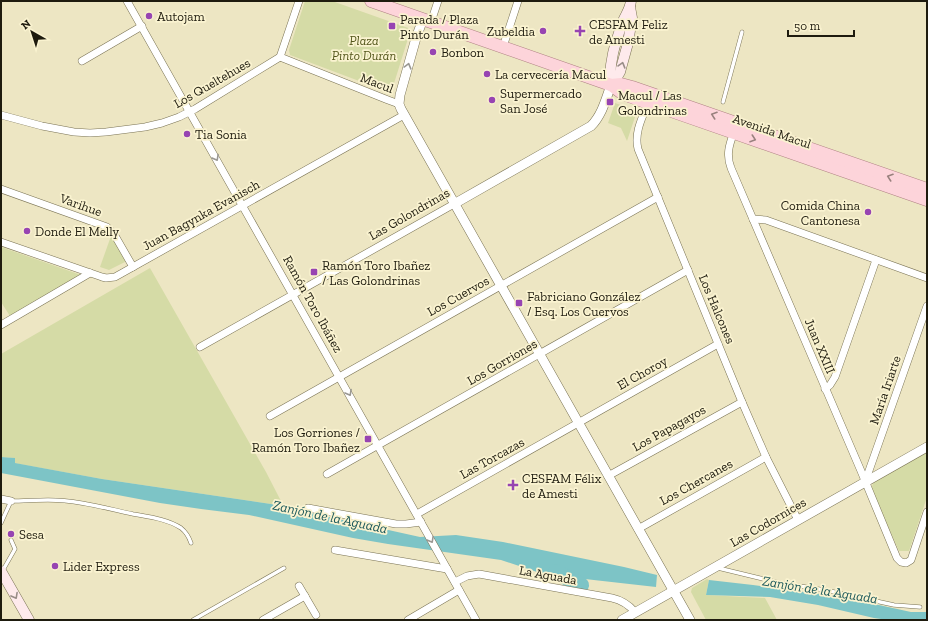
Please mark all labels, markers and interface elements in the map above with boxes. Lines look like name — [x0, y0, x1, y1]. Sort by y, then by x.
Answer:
place label: Autojam — [157, 9, 206, 25]
marker: Autojam — [144, 11, 154, 21]
north arrow — [12, 12, 52, 52]
place label: Parada / Plaza Pinto Durán — [400, 12, 479, 42]
scale bar — [788, 12, 854, 38]
text: N — [19, 17, 34, 32]
place label: CESFAM Feliz de Amesti — [589, 17, 668, 47]
text: 50 m — [794, 19, 821, 33]
marker: Parada / Plaza Pinto Durán — [387, 21, 397, 31]
place label: Zubeldia — [487, 24, 536, 39]
marker: CESFAM Feliz de Amesti — [574, 25, 586, 37]
marker: Zubeldia — [538, 26, 548, 36]
park label: Plaza Pinto Durán — [332, 33, 396, 63]
place label: Bonbon — [441, 45, 485, 60]
marker: Bonbon — [428, 47, 438, 57]
street label: Los Queltehues — [171, 55, 253, 111]
one-way arrow — [403, 62, 412, 69]
one-way arrow — [617, 62, 626, 69]
place label: La cervecería Macul — [495, 67, 607, 82]
marker: La cervecería Macul — [482, 69, 492, 79]
street label: Macul — [358, 70, 396, 96]
place label: Supermercado San José — [500, 86, 582, 116]
place label: Macul / Las Golondrinas — [618, 88, 687, 118]
marker: Supermercado San José — [487, 95, 497, 105]
marker: Macul / Las Golondrinas — [605, 97, 615, 107]
street label: Avenida Macul — [731, 111, 814, 152]
one-way arrow — [711, 112, 718, 120]
place label: Tia Sonia — [195, 127, 248, 142]
marker: Tia Sonia — [182, 129, 192, 139]
one-way arrow — [750, 134, 757, 143]
one-way arrow — [212, 154, 219, 161]
one-way arrow — [887, 173, 894, 181]
street label: Juan Bagynka Evanisch — [140, 176, 263, 253]
street label: Las Golondrinas — [366, 185, 452, 243]
street label: Varihue — [57, 190, 104, 220]
place label: Comida China Cantonesa — [781, 198, 861, 228]
marker: Comida China Cantonesa — [863, 207, 873, 217]
place label: Donde El Melly — [35, 224, 120, 239]
marker: Donde El Melly — [22, 226, 32, 236]
street label: Ramón Toro Ibáñez — [280, 253, 346, 355]
place label: Ramón Toro Ibañez / Las Golondrinas — [322, 258, 430, 288]
marker: Ramón Toro Ibañez / Las Golondrinas — [309, 267, 319, 277]
street label: Los Halcones — [696, 272, 738, 346]
street label: Los Cuervos — [424, 273, 492, 319]
place label: Fabriciano González / Esq. Los Cuervos — [527, 289, 640, 319]
marker: Fabriciano González / Esq. Los Cuervos — [514, 298, 524, 308]
street label: Juan XXIII — [802, 316, 838, 376]
street label: Los Gorriones — [464, 336, 540, 388]
street label: El Choroy — [614, 353, 670, 393]
street label: María Iriarte — [866, 354, 904, 426]
one-way arrow — [344, 389, 351, 396]
street label: Los Papagayos — [630, 402, 709, 454]
place label: Los Gorriones / Ramón Toro Ibañez — [252, 425, 361, 455]
marker: Los Gorriones / Ramón Toro Ibañez — [363, 434, 373, 444]
street label: Las Torcazas — [457, 434, 527, 482]
street label: Los Chercanes — [657, 456, 735, 508]
place label: CESFAM Félix de Amesti — [522, 471, 602, 501]
marker: CESFAM Félix de Amesti — [507, 479, 519, 491]
street label: Las Codornices — [727, 494, 809, 550]
water label: Zanjón de la Aguada — [271, 497, 389, 537]
place label: Sesa — [19, 527, 45, 542]
marker: Sesa — [6, 529, 16, 539]
one-way arrow — [427, 536, 434, 543]
place label: Lider Express — [63, 559, 140, 574]
marker: Lider Express — [50, 561, 60, 571]
street label: La Aguada — [518, 563, 579, 588]
water label: Zanjón de la Aguada — [761, 572, 879, 608]
one-way arrow — [10, 592, 17, 599]

